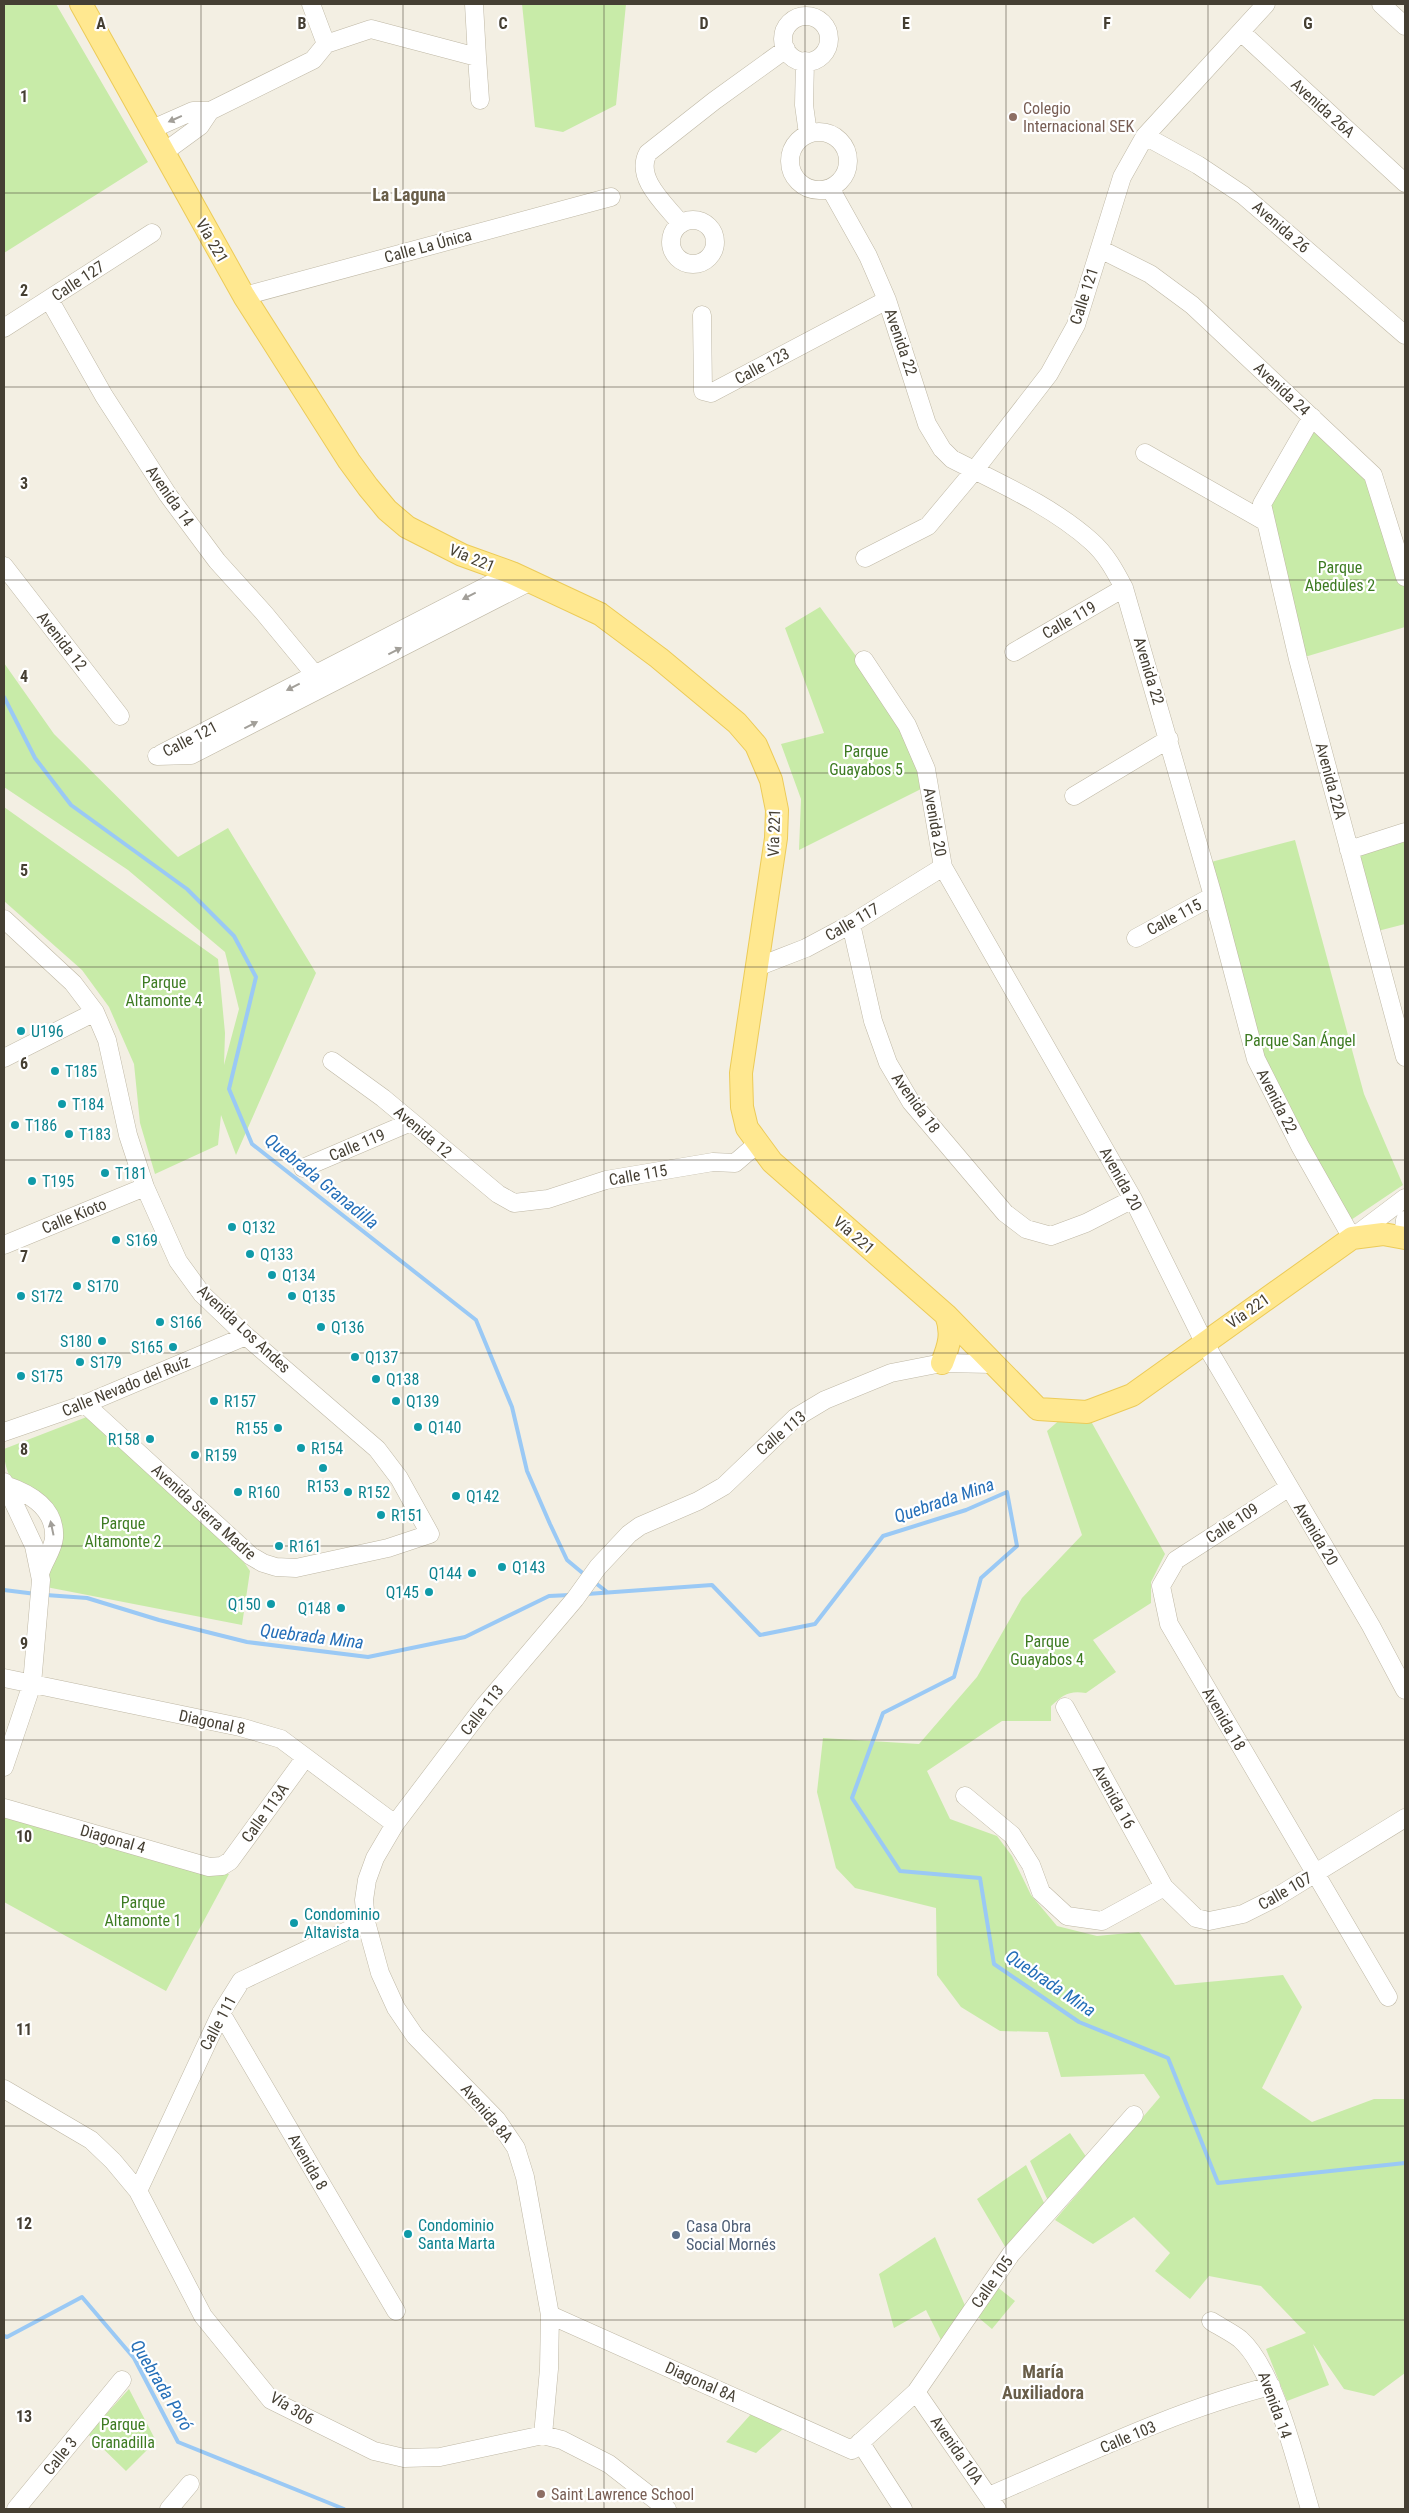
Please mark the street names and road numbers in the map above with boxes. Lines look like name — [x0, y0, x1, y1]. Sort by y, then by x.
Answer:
street label: Avenida 26A — [1287, 75, 1359, 141]
street label: Avenida 26 — [1249, 197, 1314, 257]
street label: Vía 221 — [192, 216, 232, 266]
street label: Calle La Única — [382, 225, 474, 267]
street label: Calle 127 — [48, 257, 108, 305]
street label: Calle 121 — [1066, 265, 1102, 327]
street label: Avenida 22 — [881, 306, 921, 378]
street label: Calle 123 — [732, 344, 792, 388]
street label: Avenida 24 — [1250, 358, 1314, 420]
street label: Avenida 14 — [142, 462, 198, 530]
street label: Vía 221 — [446, 540, 498, 576]
street label: Calle 119 — [1039, 597, 1099, 643]
street label: Avenida 12 — [33, 608, 91, 674]
street label: Avenida 22 — [1130, 635, 1168, 707]
street label: Calle 121 — [159, 717, 221, 761]
street label: Avenida 22A — [1312, 740, 1350, 822]
street label: Avenida 20 — [920, 786, 950, 858]
street label: Vía 221 — [764, 809, 784, 857]
street label: Calle 115 — [1144, 895, 1205, 939]
street label: Calle 117 — [822, 899, 882, 945]
street label: Avenida 22 — [1253, 1066, 1301, 1136]
street label: Avenida 18 — [888, 1069, 944, 1137]
street label: Avenida 12 — [390, 1102, 456, 1162]
street label: Calle 119 — [326, 1125, 388, 1165]
street label: Avenida 20 — [1096, 1144, 1146, 1214]
street label: Calle 115 — [607, 1161, 669, 1189]
street label: Calle Kioto — [39, 1194, 109, 1238]
street label: Vía 221 — [830, 1212, 878, 1258]
street label: Avenida Los Andes — [194, 1281, 294, 1377]
street label: Vía 221 — [1223, 1290, 1273, 1332]
street label: Calle Nevado del Ruíz — [59, 1352, 193, 1420]
street label: Calle 113 — [752, 1407, 810, 1459]
street label: Avenida Sierra Madre — [148, 1460, 260, 1564]
street label: Calle 109 — [1202, 1499, 1262, 1547]
street label: Avenida 20 — [1290, 1499, 1342, 1569]
street label: Calle 113 — [456, 1681, 508, 1739]
street label: Avenida 18 — [1198, 1684, 1250, 1754]
street label: Diagonal 8 — [177, 1706, 247, 1738]
street label: Avenida 16 — [1089, 1762, 1139, 1832]
street label: Calle 113A — [237, 1780, 293, 1846]
street label: Diagonal 4 — [78, 1821, 148, 1857]
street label: Calle 107 — [1255, 1868, 1315, 1914]
street label: Calle 111 — [196, 1993, 240, 2053]
street label: Avenida 8A — [457, 2080, 517, 2146]
street label: Avenida 8 — [284, 2131, 332, 2193]
street label: Calle 105 — [967, 2252, 1017, 2312]
street label: Diagonal 8A — [662, 2358, 740, 2406]
street label: Avenida 14 — [1254, 2369, 1296, 2441]
street label: Vía 306 — [267, 2388, 317, 2428]
street label: Avenida 10A — [927, 2412, 987, 2488]
street label: Calle 103 — [1097, 2417, 1159, 2457]
street label: Calle 3 — [39, 2433, 81, 2479]

